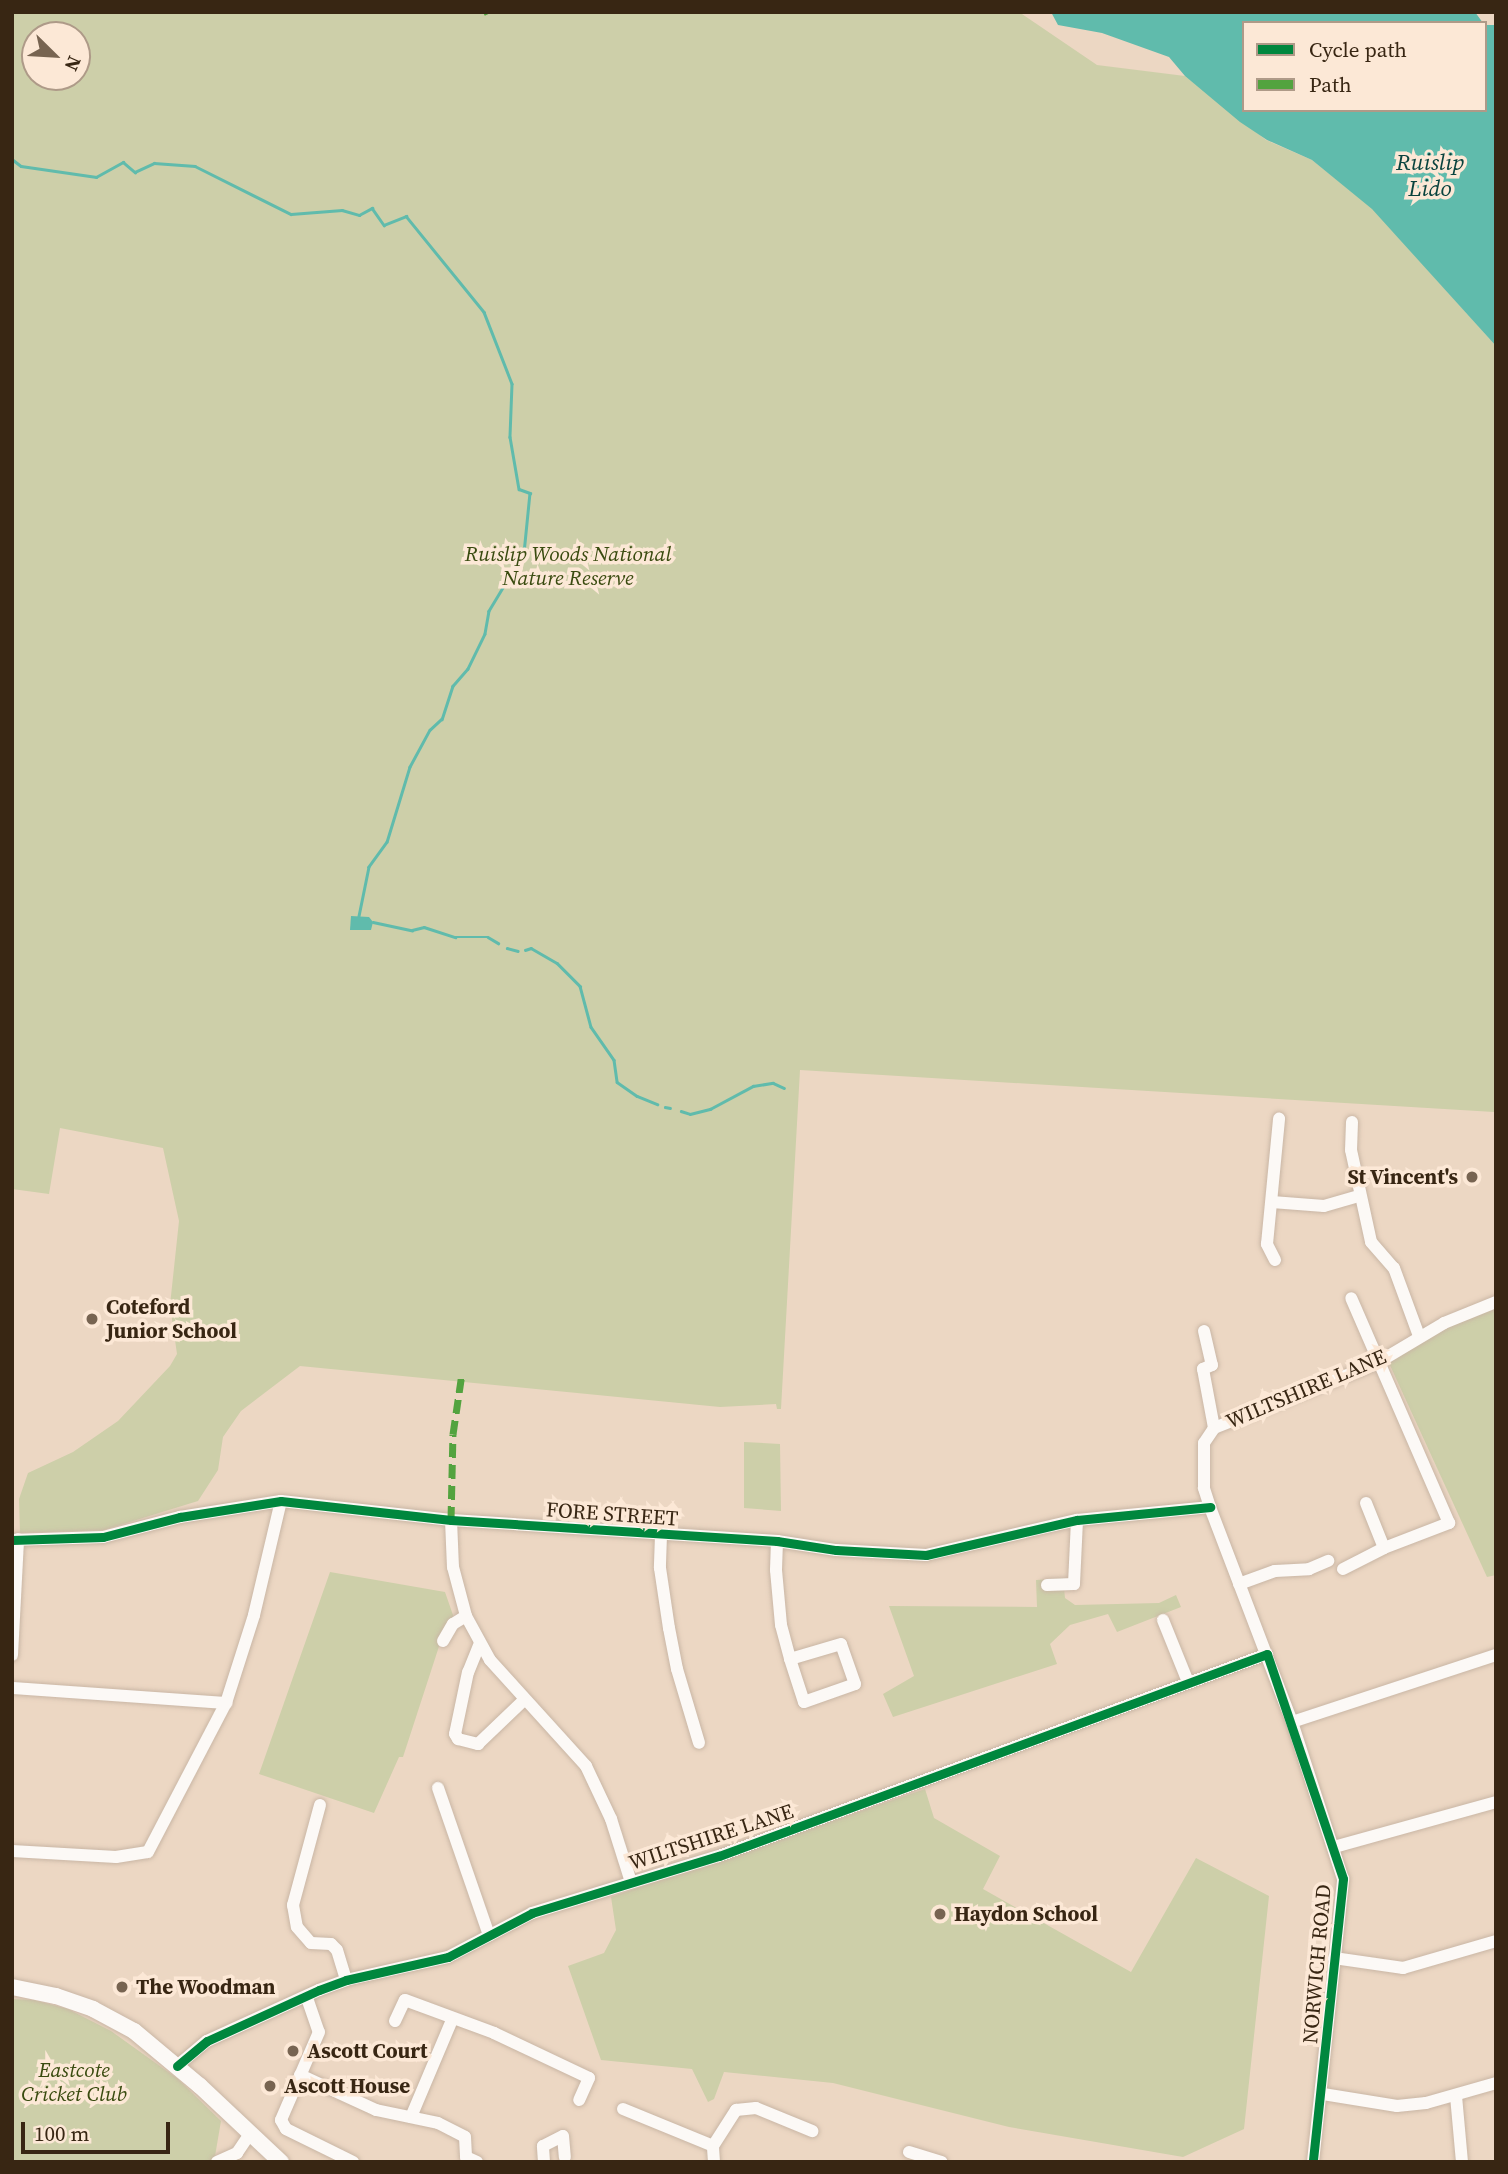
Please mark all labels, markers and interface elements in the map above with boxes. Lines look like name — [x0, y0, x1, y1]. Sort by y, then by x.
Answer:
north arrow — [21, 21, 91, 91]
legend — [1242, 21, 1487, 112]
text: Cycle path — [1309, 35, 1407, 64]
text: N — [59, 52, 88, 75]
text: Path — [1309, 70, 1352, 99]
water label: Ruislip Lido — [1396, 148, 1464, 202]
park label: Ruislip Woods National Nature Reserve — [465, 541, 671, 591]
place label: St Vincent's — [1347, 1164, 1458, 1190]
marker: St Vincent's — [1464, 1169, 1480, 1185]
place label: Coteford Junior School — [106, 1294, 237, 1344]
marker: Coteford Junior School — [84, 1311, 100, 1327]
street label: WILTSHIRE LANE — [1222, 1344, 1390, 1434]
street label: FORE STREET — [545, 1497, 679, 1531]
street label: WILTSHIRE LANE — [625, 1798, 797, 1876]
street label: NORWICH ROAD — [1297, 1883, 1337, 2045]
place label: Haydon School — [954, 1901, 1098, 1927]
marker: Haydon School — [932, 1906, 948, 1922]
place label: The Woodman — [136, 1974, 276, 2000]
marker: The Woodman — [114, 1979, 130, 1995]
place label: Ascott Court — [307, 2038, 428, 2064]
marker: Ascott Court — [285, 2043, 301, 2059]
park label: Eastcote Cricket Club — [21, 2057, 127, 2107]
place label: Ascott House — [284, 2073, 410, 2099]
marker: Ascott House — [262, 2078, 278, 2094]
scale bar — [24, 2108, 173, 2152]
text: 100 m — [34, 2119, 89, 2148]

